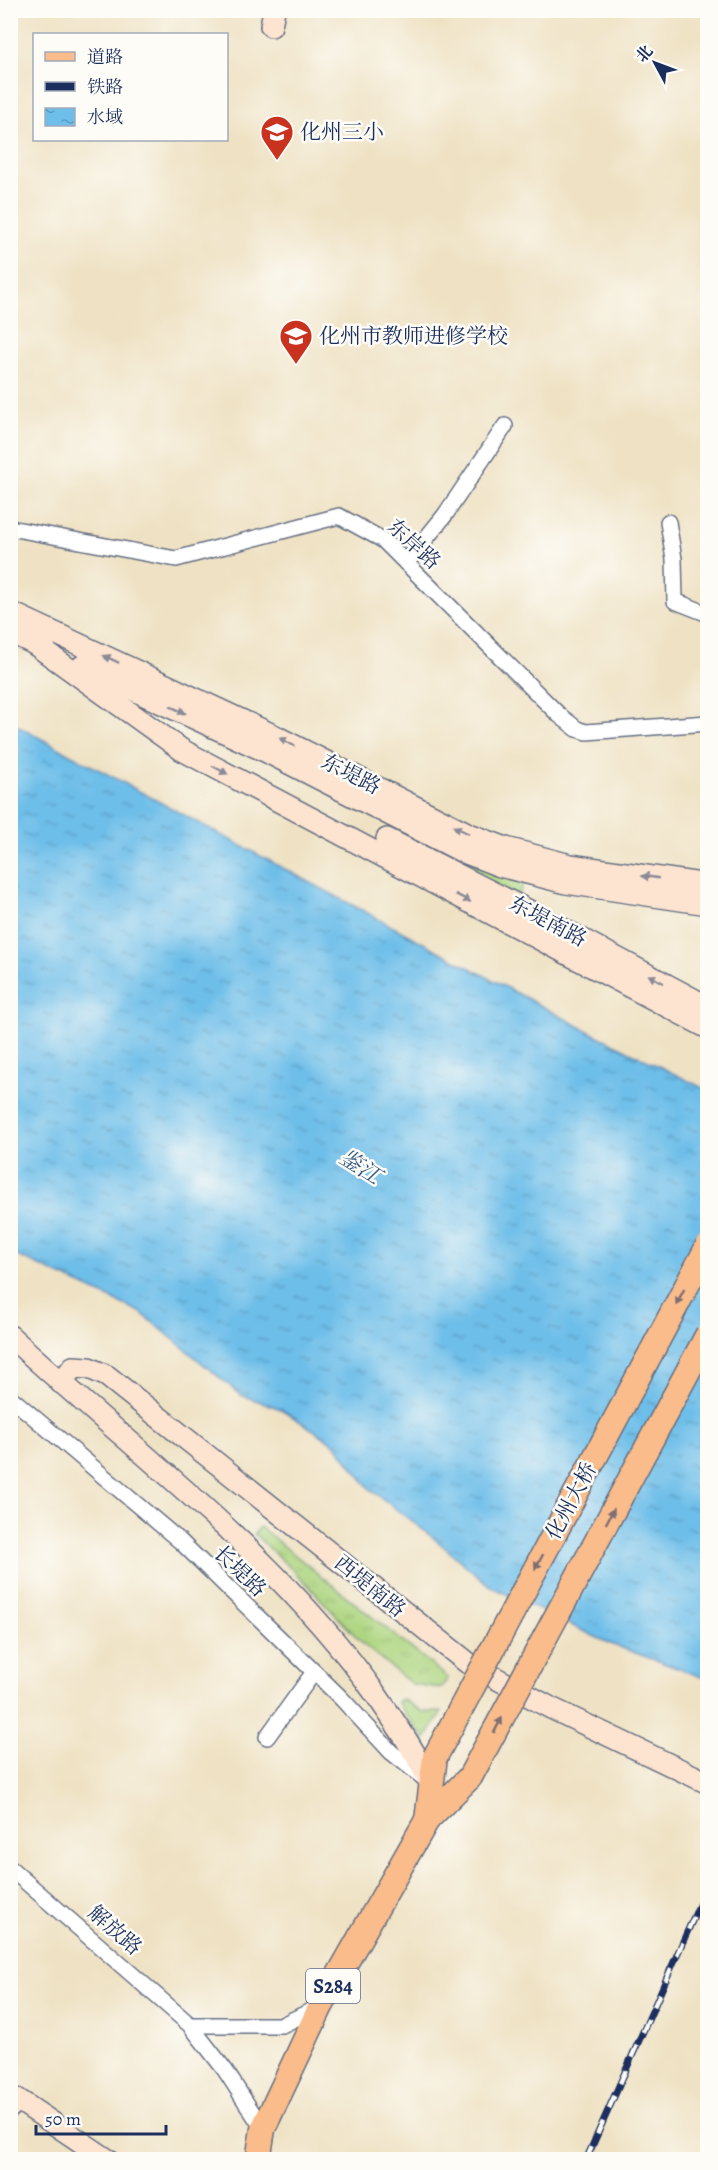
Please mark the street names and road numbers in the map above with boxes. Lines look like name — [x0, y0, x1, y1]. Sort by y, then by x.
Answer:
street label: 东岸路 — [381, 513, 447, 575]
street label: 东堤路 — [317, 747, 385, 801]
street label: 东堤南路 — [504, 889, 592, 953]
street label: 化州大桥 — [539, 1457, 603, 1545]
street label: 长堤路 — [208, 1539, 272, 1603]
street label: 西堤南路 — [329, 1549, 411, 1623]
street label: 解放路 — [82, 1899, 148, 1961]
road number: S284 — [306, 1969, 360, 2003]

